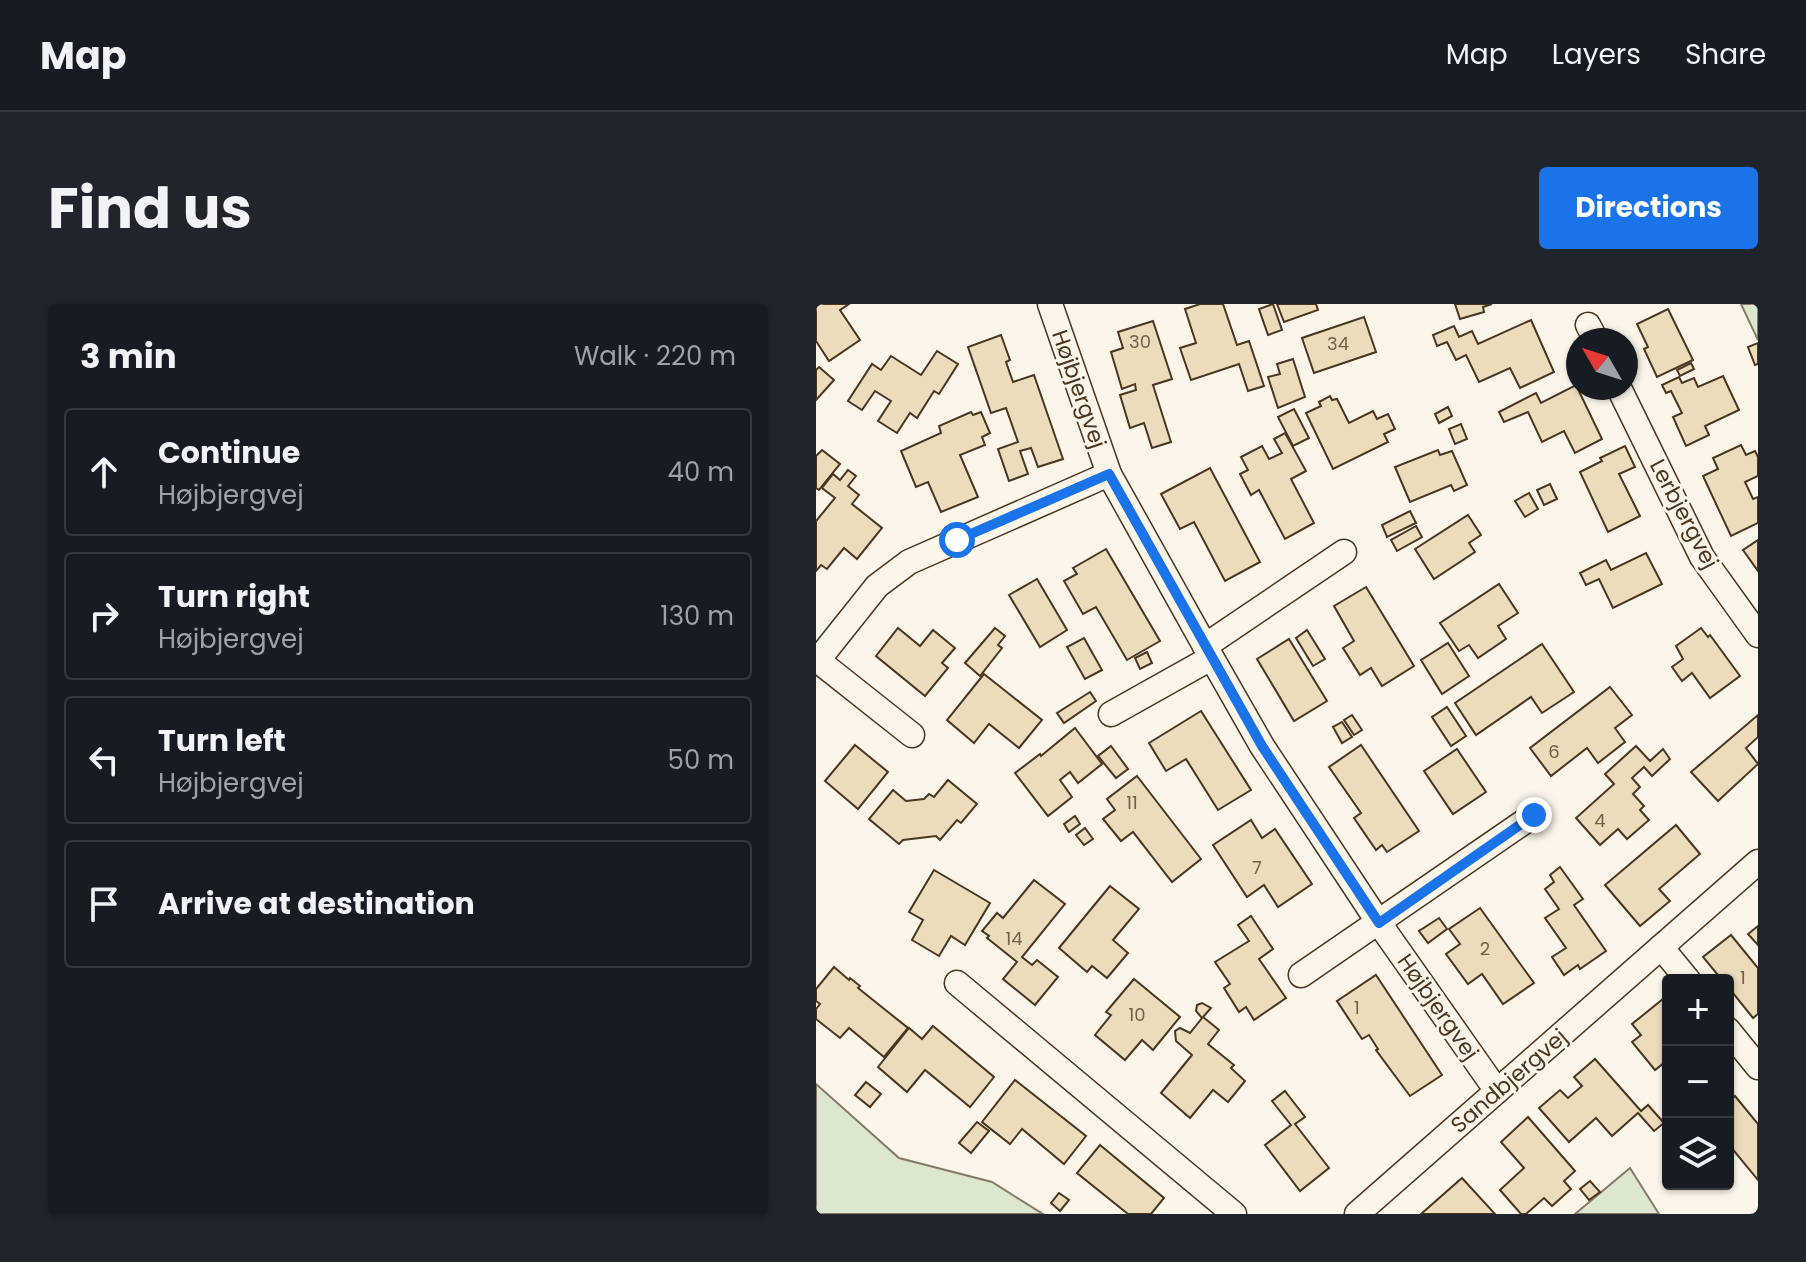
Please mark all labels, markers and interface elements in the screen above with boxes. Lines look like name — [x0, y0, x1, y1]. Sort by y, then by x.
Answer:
text: Map — [40, 29, 127, 82]
text: Map — [1446, 35, 1508, 74]
text: Layers — [1552, 35, 1641, 74]
text: Share — [1685, 35, 1766, 74]
button: Directions — [1539, 167, 1758, 249]
text: Find us — [48, 169, 252, 248]
street label: Højbjergvej — [1044, 326, 1114, 452]
north arrow — [1566, 328, 1638, 400]
house number: 30 — [1129, 329, 1151, 354]
house number: 34 — [1327, 331, 1349, 356]
text: 3 min — [80, 332, 177, 380]
text: Walk · 220 m — [574, 338, 736, 374]
text: Continue — [158, 431, 300, 474]
icon: ahead — [82, 450, 126, 494]
text: 40 m — [668, 454, 734, 490]
street label: Lerbjergvej — [1642, 454, 1726, 574]
text: Højbjergvej — [158, 477, 304, 513]
route start — [939, 522, 975, 558]
text: Turn right — [158, 575, 310, 618]
icon: right — [82, 594, 126, 638]
text: 130 m — [660, 598, 734, 634]
text: Højbjergvej — [158, 621, 304, 657]
text: Turn left — [158, 719, 286, 762]
icon: left — [82, 738, 126, 782]
house number: 6 — [1548, 739, 1560, 764]
text: 50 m — [668, 742, 734, 778]
text: Højbjergvej — [158, 765, 304, 801]
house number: 11 — [1126, 790, 1138, 815]
route end — [1516, 797, 1552, 833]
house number: 4 — [1594, 808, 1606, 833]
house number: 7 — [1252, 855, 1262, 880]
icon: arrive — [82, 882, 126, 926]
text: Arrive at destination — [158, 882, 475, 925]
house number: 14 — [1005, 926, 1023, 951]
house number: 2 — [1480, 936, 1490, 961]
street label: Højbjergvej — [1390, 948, 1486, 1066]
house number: 1 — [1740, 965, 1746, 990]
map controls — [1662, 974, 1734, 1190]
button: + — [1662, 974, 1734, 1046]
house number: 1 — [1354, 995, 1360, 1020]
house number: 10 — [1128, 1002, 1146, 1027]
street label: Sandbjergvej — [1444, 1022, 1574, 1140]
button: − — [1662, 1046, 1734, 1118]
button: layers — [1662, 1118, 1734, 1190]

